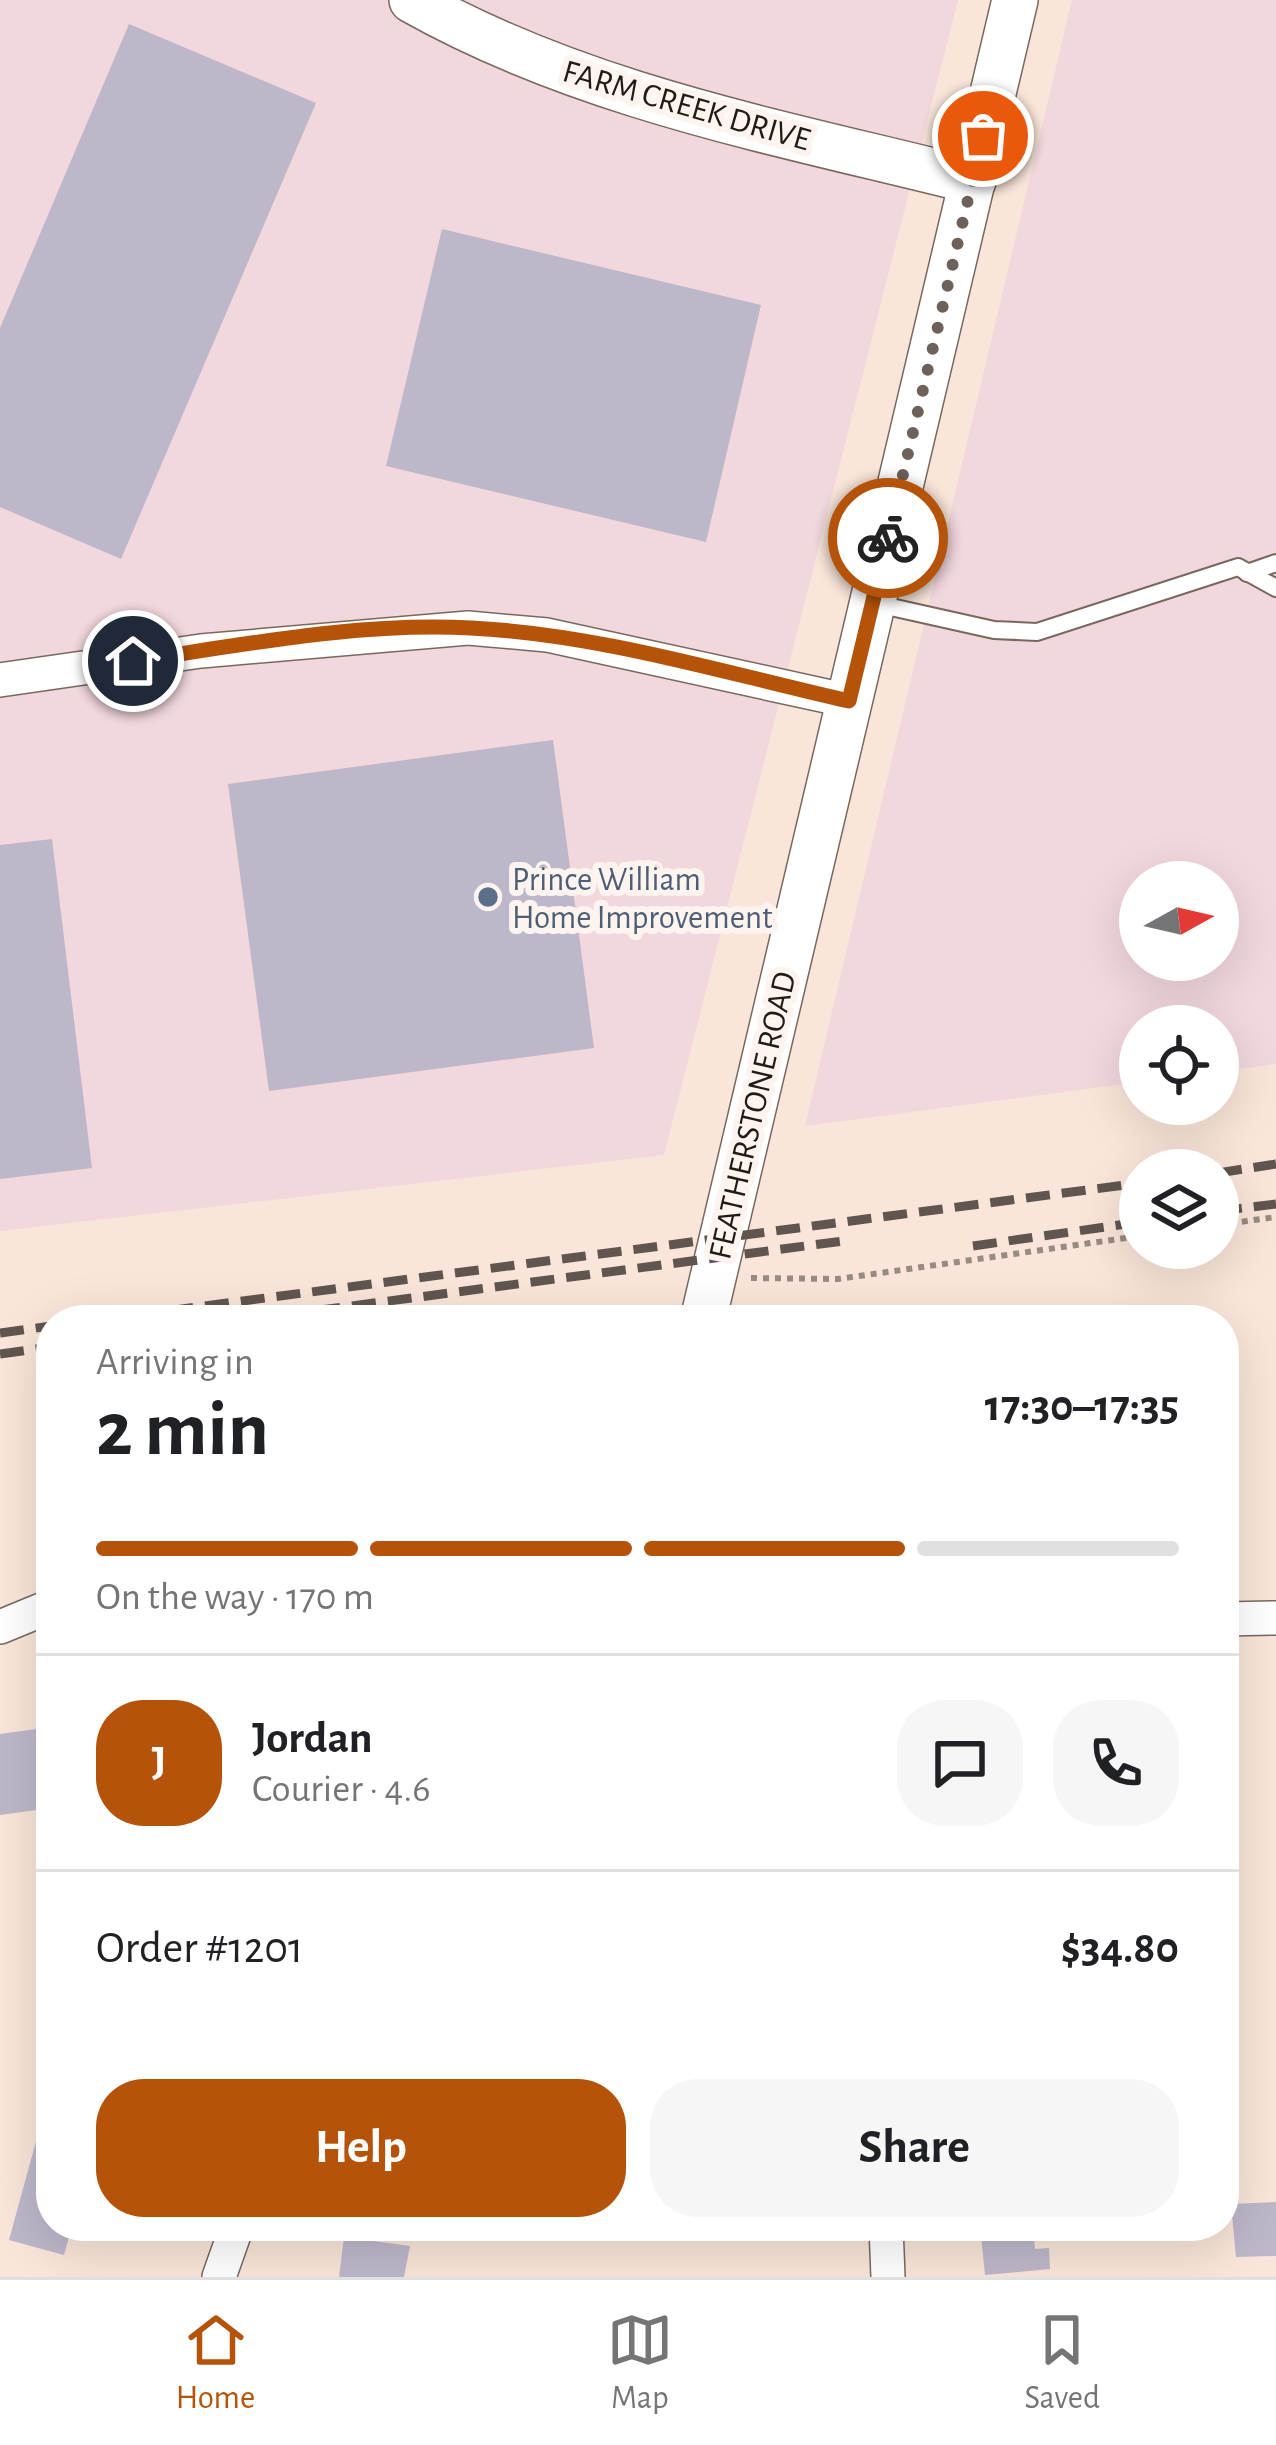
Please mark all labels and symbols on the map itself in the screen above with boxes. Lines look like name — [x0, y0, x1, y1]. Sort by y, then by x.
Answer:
street label: FARM CREEK DRIVE — [559, 55, 814, 158]
pin — [932, 85, 1034, 187]
courier — [828, 478, 948, 598]
pin — [82, 610, 184, 712]
north arrow — [1119, 861, 1239, 981]
place label: Prince William Home Improvement — [512, 864, 773, 935]
marker: Prince William Home Improvement — [475, 884, 501, 910]
street label: FEATHERSTONE ROAD — [704, 969, 803, 1263]

